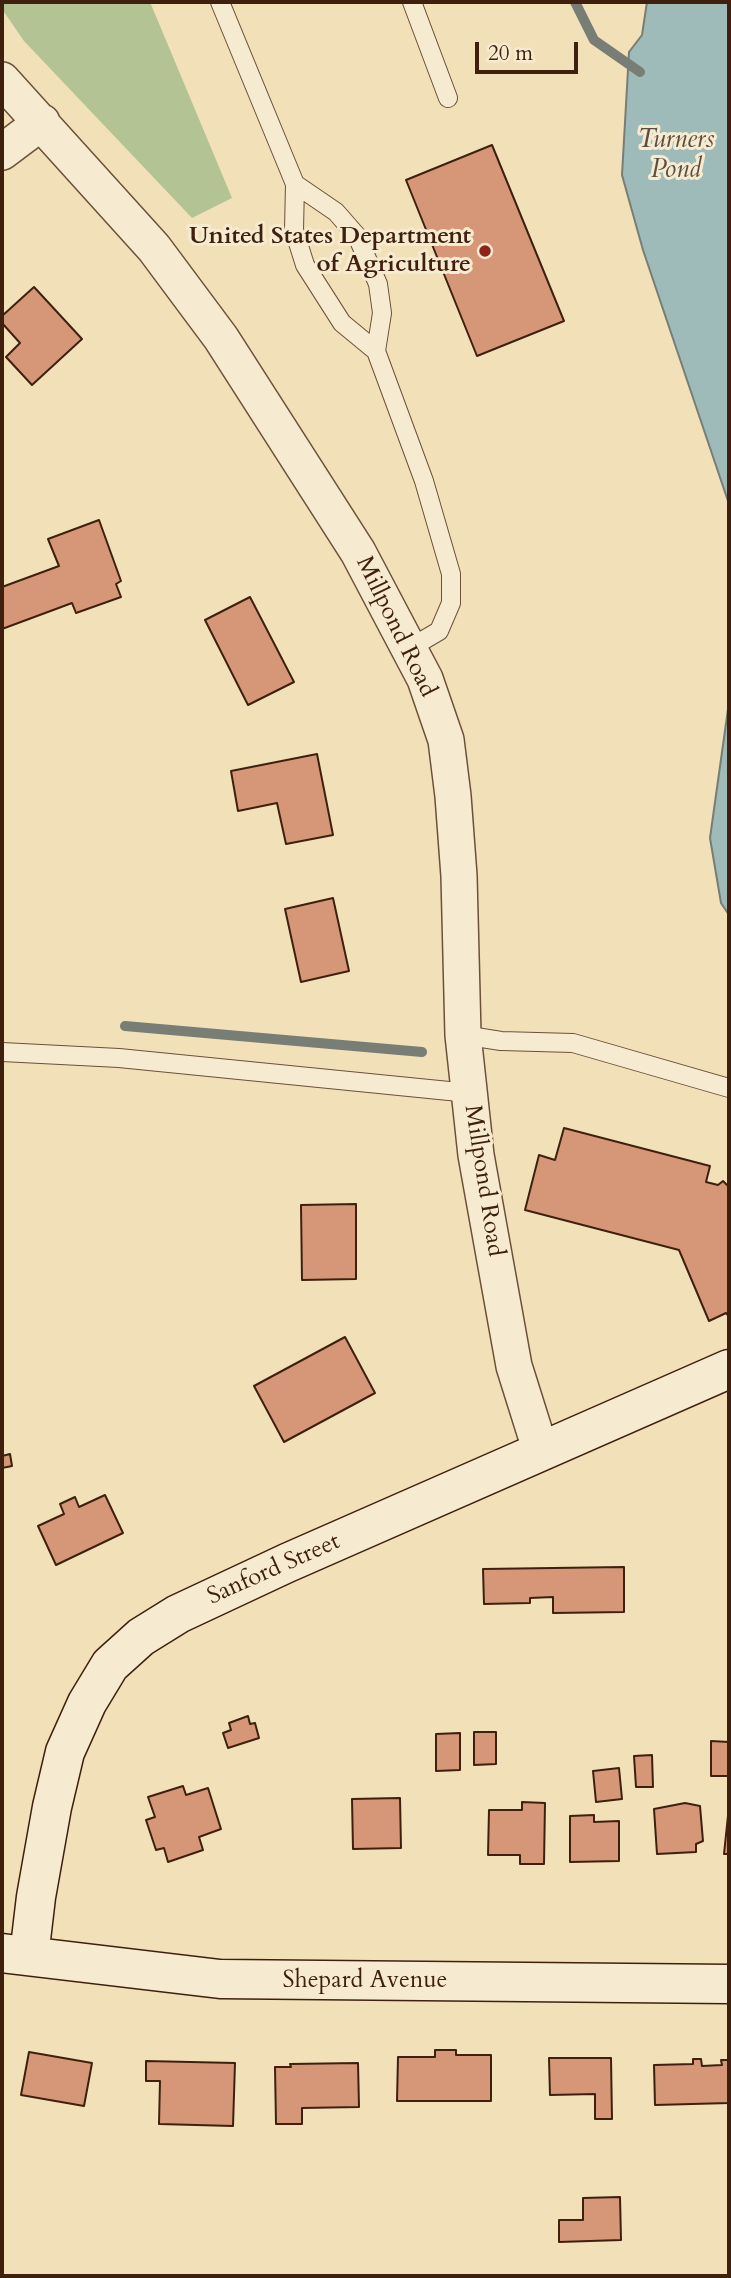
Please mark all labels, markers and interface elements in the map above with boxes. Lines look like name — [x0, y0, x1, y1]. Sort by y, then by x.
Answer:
scale bar — [479, 28, 582, 72]
text: 20 m — [488, 39, 533, 68]
water label: Turners Pond — [638, 125, 714, 186]
place label: United States Department of Agriculture — [189, 223, 471, 279]
marker: United States Department of Agriculture — [477, 243, 493, 259]
street label: Millpond Road — [349, 552, 441, 702]
street label: Millpond Road — [457, 1103, 509, 1259]
street label: Sanford Street — [203, 1528, 345, 1612]
street label: Shepard Avenue — [282, 1967, 448, 1995]

